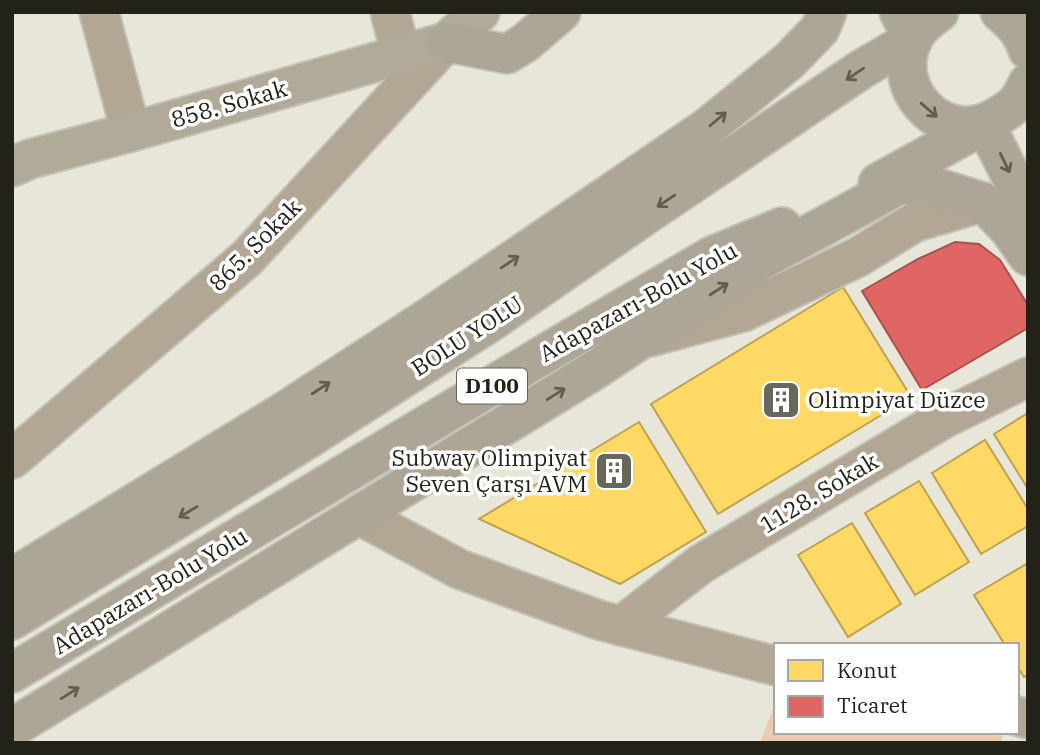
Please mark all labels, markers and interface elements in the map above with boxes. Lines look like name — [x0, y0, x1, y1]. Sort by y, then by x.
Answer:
one-way arrow — [845, 67, 865, 81]
street label: 858. Sokak — [167, 72, 291, 134]
one-way arrow — [920, 102, 938, 118]
one-way arrow — [708, 111, 726, 127]
one-way arrow — [998, 152, 1012, 173]
street label: 865. Sokak — [202, 191, 307, 297]
one-way arrow — [657, 194, 676, 209]
street label: Adapazarı-Bolu Yolu — [533, 234, 742, 368]
one-way arrow — [500, 255, 519, 269]
one-way arrow — [709, 281, 728, 296]
street label: BOLU YOLU — [405, 288, 528, 382]
road number: D100 — [457, 368, 527, 404]
building icon: Olimpiyat Düzce — [760, 379, 802, 421]
one-way arrow — [310, 380, 330, 394]
place label: Olimpiyat Düzce — [808, 384, 986, 414]
one-way arrow — [546, 386, 566, 400]
place label: Subway Olimpiyat Seven Çarşı AVM — [392, 442, 587, 498]
street label: 1128. Sokak — [754, 445, 884, 539]
building icon: Subway Olimpiyat Seven Çarşı AVM — [593, 450, 635, 492]
one-way arrow — [178, 506, 198, 520]
street label: Adapazarı-Bolu Yolu — [47, 520, 252, 660]
legend — [774, 643, 1019, 734]
text: Konut — [837, 656, 897, 684]
one-way arrow — [60, 685, 80, 699]
text: Ticaret — [837, 691, 908, 719]

